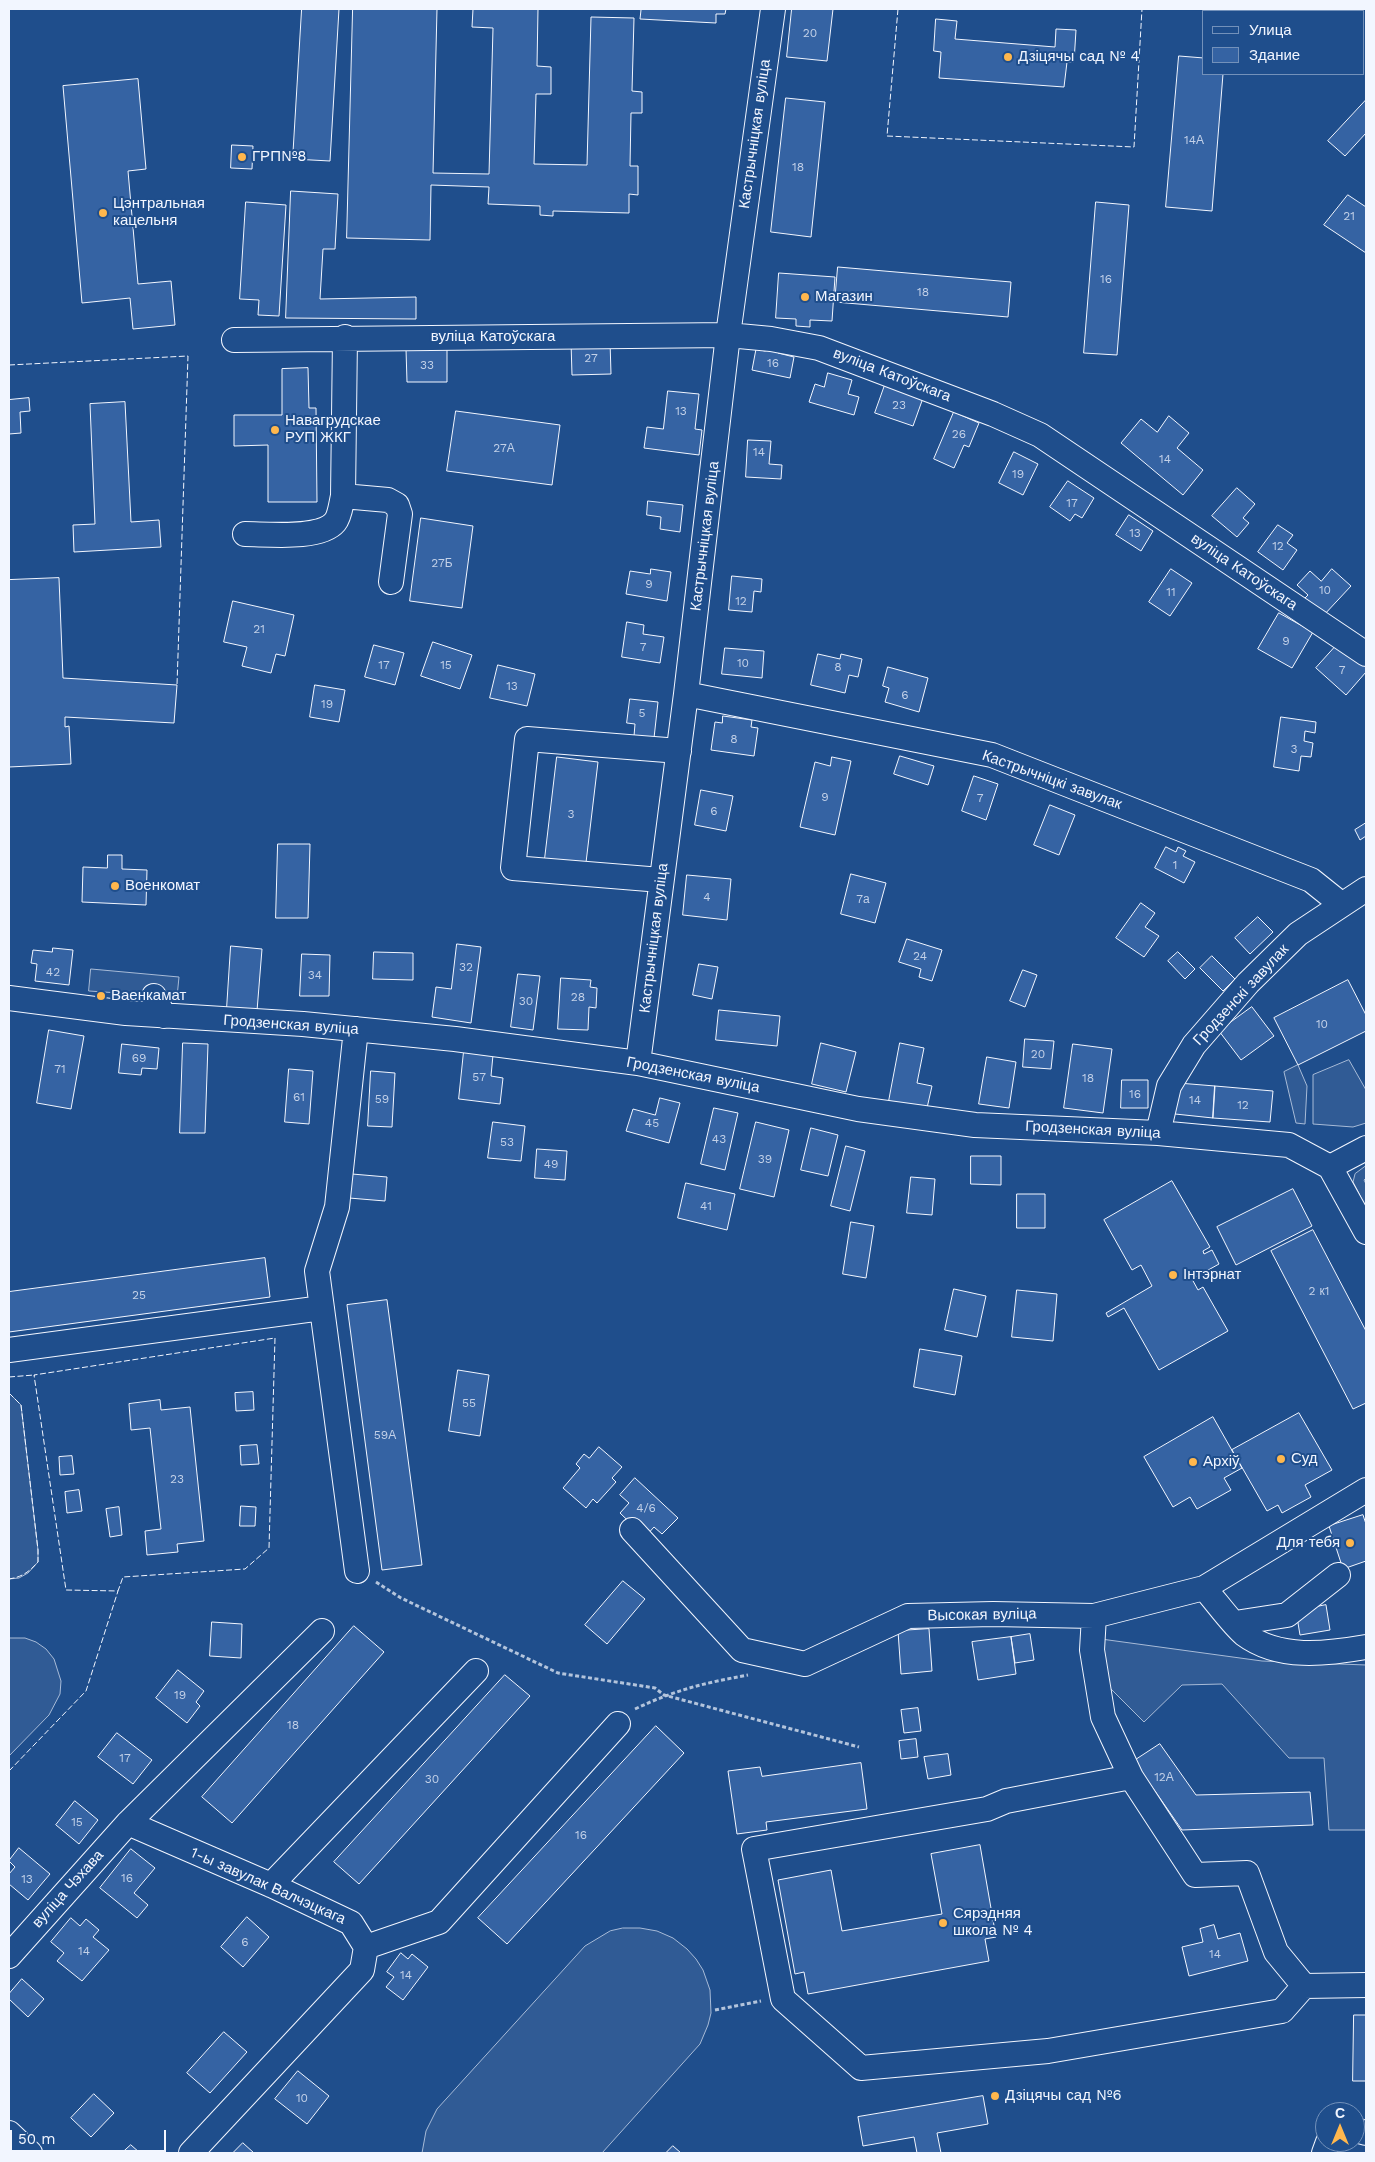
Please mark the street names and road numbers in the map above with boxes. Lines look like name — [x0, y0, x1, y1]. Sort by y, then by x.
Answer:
street label: Кастрычніцкая вуліца — [736, 58, 774, 210]
street label: вуліца Катоўскага — [431, 328, 555, 346]
street label: вуліца Катоўскага — [831, 344, 953, 406]
street label: Кастрычніцкая вуліца — [687, 460, 723, 612]
street label: вуліца Катоўскага — [1187, 530, 1301, 614]
street label: Кастрычніцкі завулак — [980, 746, 1124, 814]
street label: Кастрычніцкая вуліца — [636, 862, 672, 1014]
street label: Гродзенскі завулак — [1189, 941, 1293, 1049]
street label: Гродзенская вуліца — [223, 1011, 359, 1039]
street label: Гродзенская вуліца — [625, 1053, 761, 1097]
street label: Гродзенская вуліца — [1025, 1117, 1161, 1143]
street label: Высокая вуліца — [927, 1605, 1037, 1625]
street label: 1-ы завулак Валчэцкага — [188, 1844, 348, 1928]
street label: вуліца Чэхава — [28, 1846, 108, 1932]

